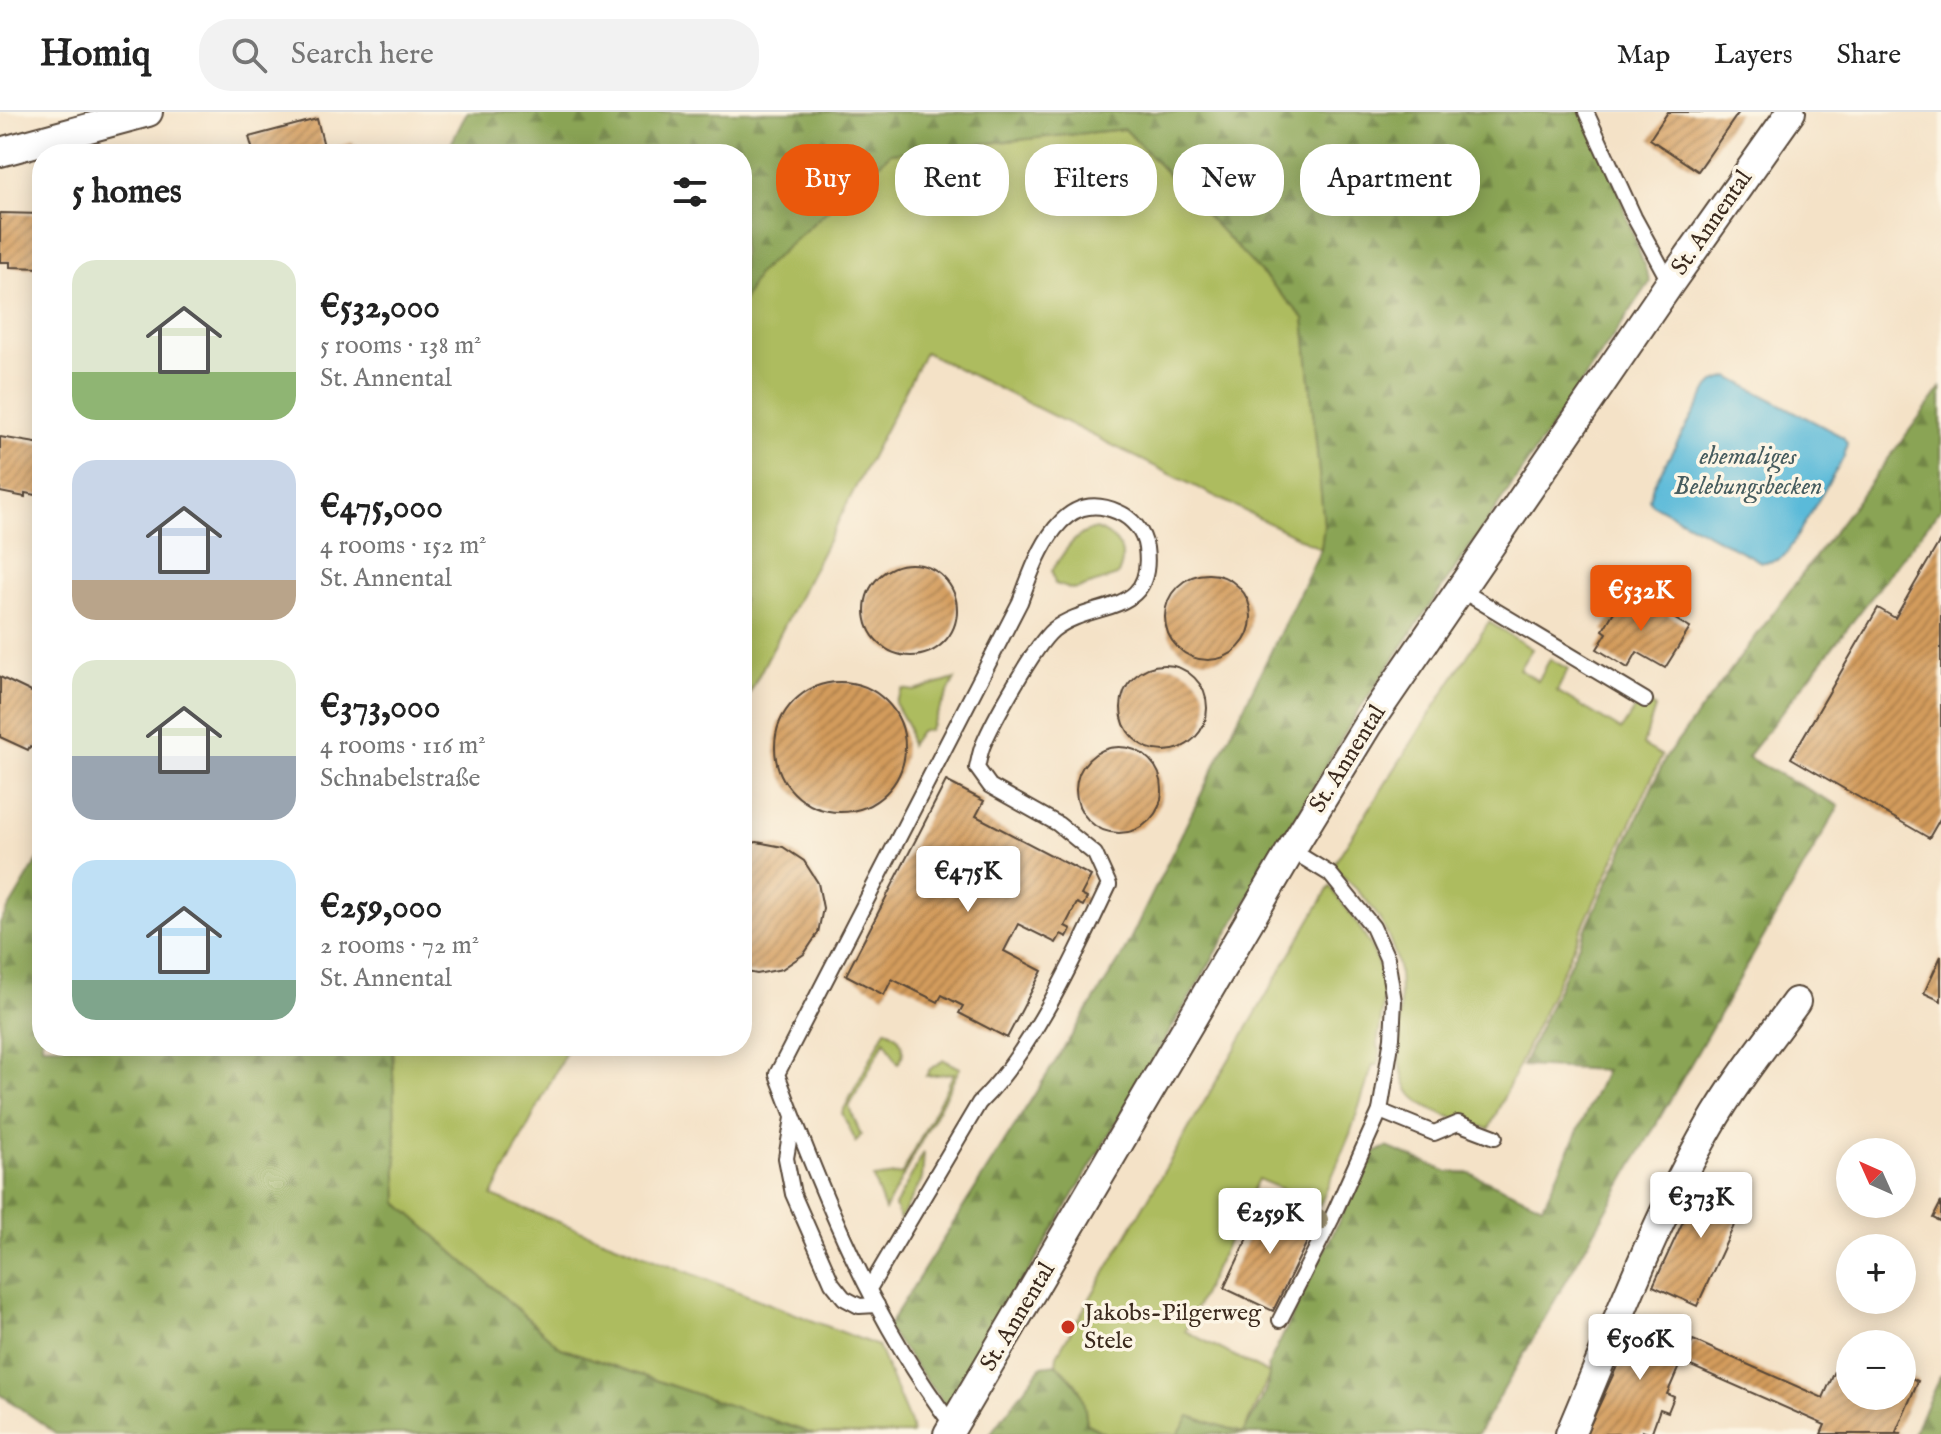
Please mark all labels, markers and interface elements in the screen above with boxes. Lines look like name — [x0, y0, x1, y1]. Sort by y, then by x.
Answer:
search box — [199, 19, 759, 91]
text: Homiq — [40, 31, 151, 79]
icon: search — [227, 33, 271, 77]
text: Search here — [291, 36, 434, 74]
text: Map — [1617, 38, 1670, 73]
text: Layers — [1714, 38, 1793, 73]
text: Share — [1837, 38, 1901, 73]
chip: Buy — [776, 144, 879, 216]
chip: Rent — [895, 144, 1009, 216]
chip: Filters — [1025, 144, 1157, 216]
chip: New — [1173, 144, 1284, 216]
chip: Apartment — [1300, 144, 1480, 216]
street label: St. Annental — [1664, 164, 1760, 282]
icon: filters — [668, 170, 712, 214]
text: 5 homes — [72, 171, 182, 214]
text: €532,000 — [320, 286, 440, 329]
icon: home — [136, 292, 232, 388]
text: 5 rooms · 138 m² — [320, 329, 482, 362]
text: St. Annental — [320, 362, 452, 395]
water label: ehemaliges Belebungsbecken — [1674, 440, 1822, 504]
text: €475,000 — [320, 486, 443, 529]
icon: home — [136, 492, 232, 588]
text: 4 rooms · 152 m² — [320, 529, 487, 562]
text: St. Annental — [320, 562, 452, 595]
pin: €532K — [1585, 565, 1697, 633]
text: €532K — [1608, 574, 1674, 607]
text: €373,000 — [320, 686, 440, 729]
icon: home — [136, 692, 232, 788]
street label: St. Annental — [1303, 699, 1394, 819]
text: 4 rooms · 116 m² — [320, 729, 486, 762]
text: Schnabelstraße — [320, 762, 481, 795]
pin: €475K — [912, 846, 1024, 914]
text: €475K — [934, 855, 1002, 888]
text: €259,000 — [320, 886, 442, 929]
icon: home — [136, 892, 232, 988]
text: 2 rooms · 72 m² — [320, 929, 479, 962]
text: St. Annental — [320, 962, 452, 995]
north arrow — [1836, 1138, 1916, 1218]
map controls — [1836, 1138, 1916, 1410]
pin: €373K — [1645, 1172, 1757, 1240]
text: €373K — [1668, 1181, 1734, 1214]
pin: €259K — [1214, 1188, 1326, 1256]
text: €259K — [1237, 1197, 1303, 1230]
button: + — [1836, 1234, 1916, 1314]
street label: St. Annental — [973, 1257, 1063, 1377]
place label: Jakobs-Pilgerweg Stele — [1081, 1298, 1262, 1357]
pin: €506K — [1584, 1314, 1696, 1382]
marker: Jakobs-Pilgerweg Stele — [1059, 1318, 1077, 1336]
text: €506K — [1606, 1323, 1674, 1356]
button: − — [1836, 1330, 1916, 1410]

